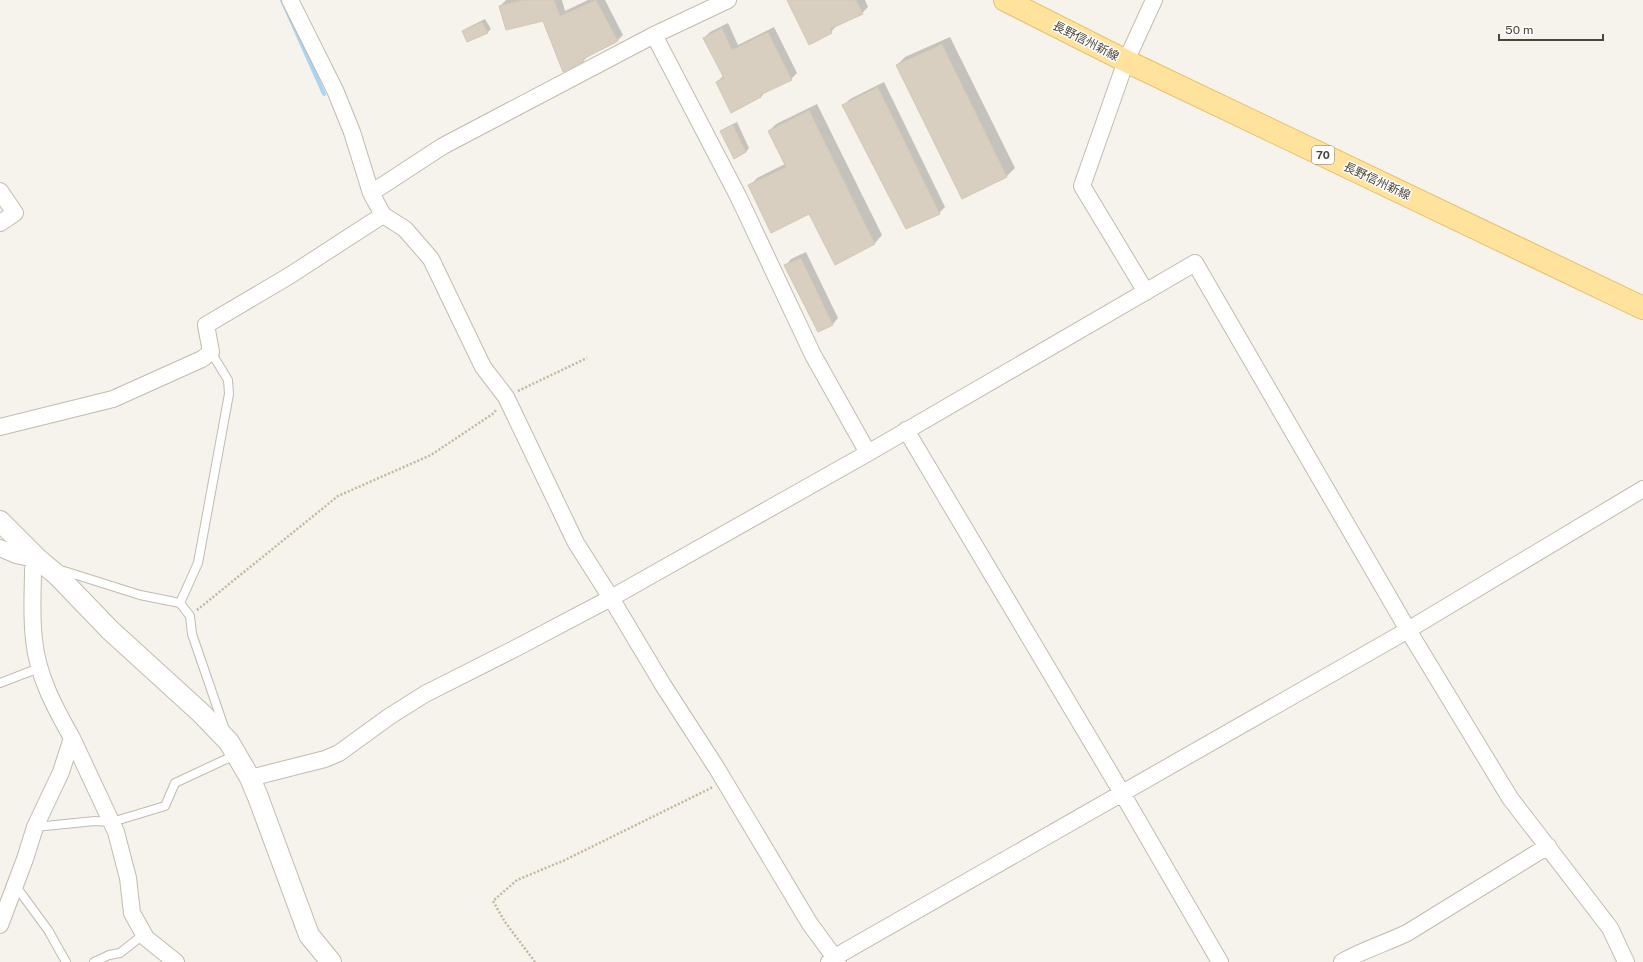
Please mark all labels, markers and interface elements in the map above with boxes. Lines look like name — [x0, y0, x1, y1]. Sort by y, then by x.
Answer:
scale bar — [1499, 16, 1603, 42]
street label: 長野信州新線 — [1051, 18, 1121, 64]
text: 50 m — [1505, 23, 1533, 37]
road number: 70 — [1312, 146, 1334, 164]
street label: 長野信州新線 — [1341, 159, 1413, 203]

